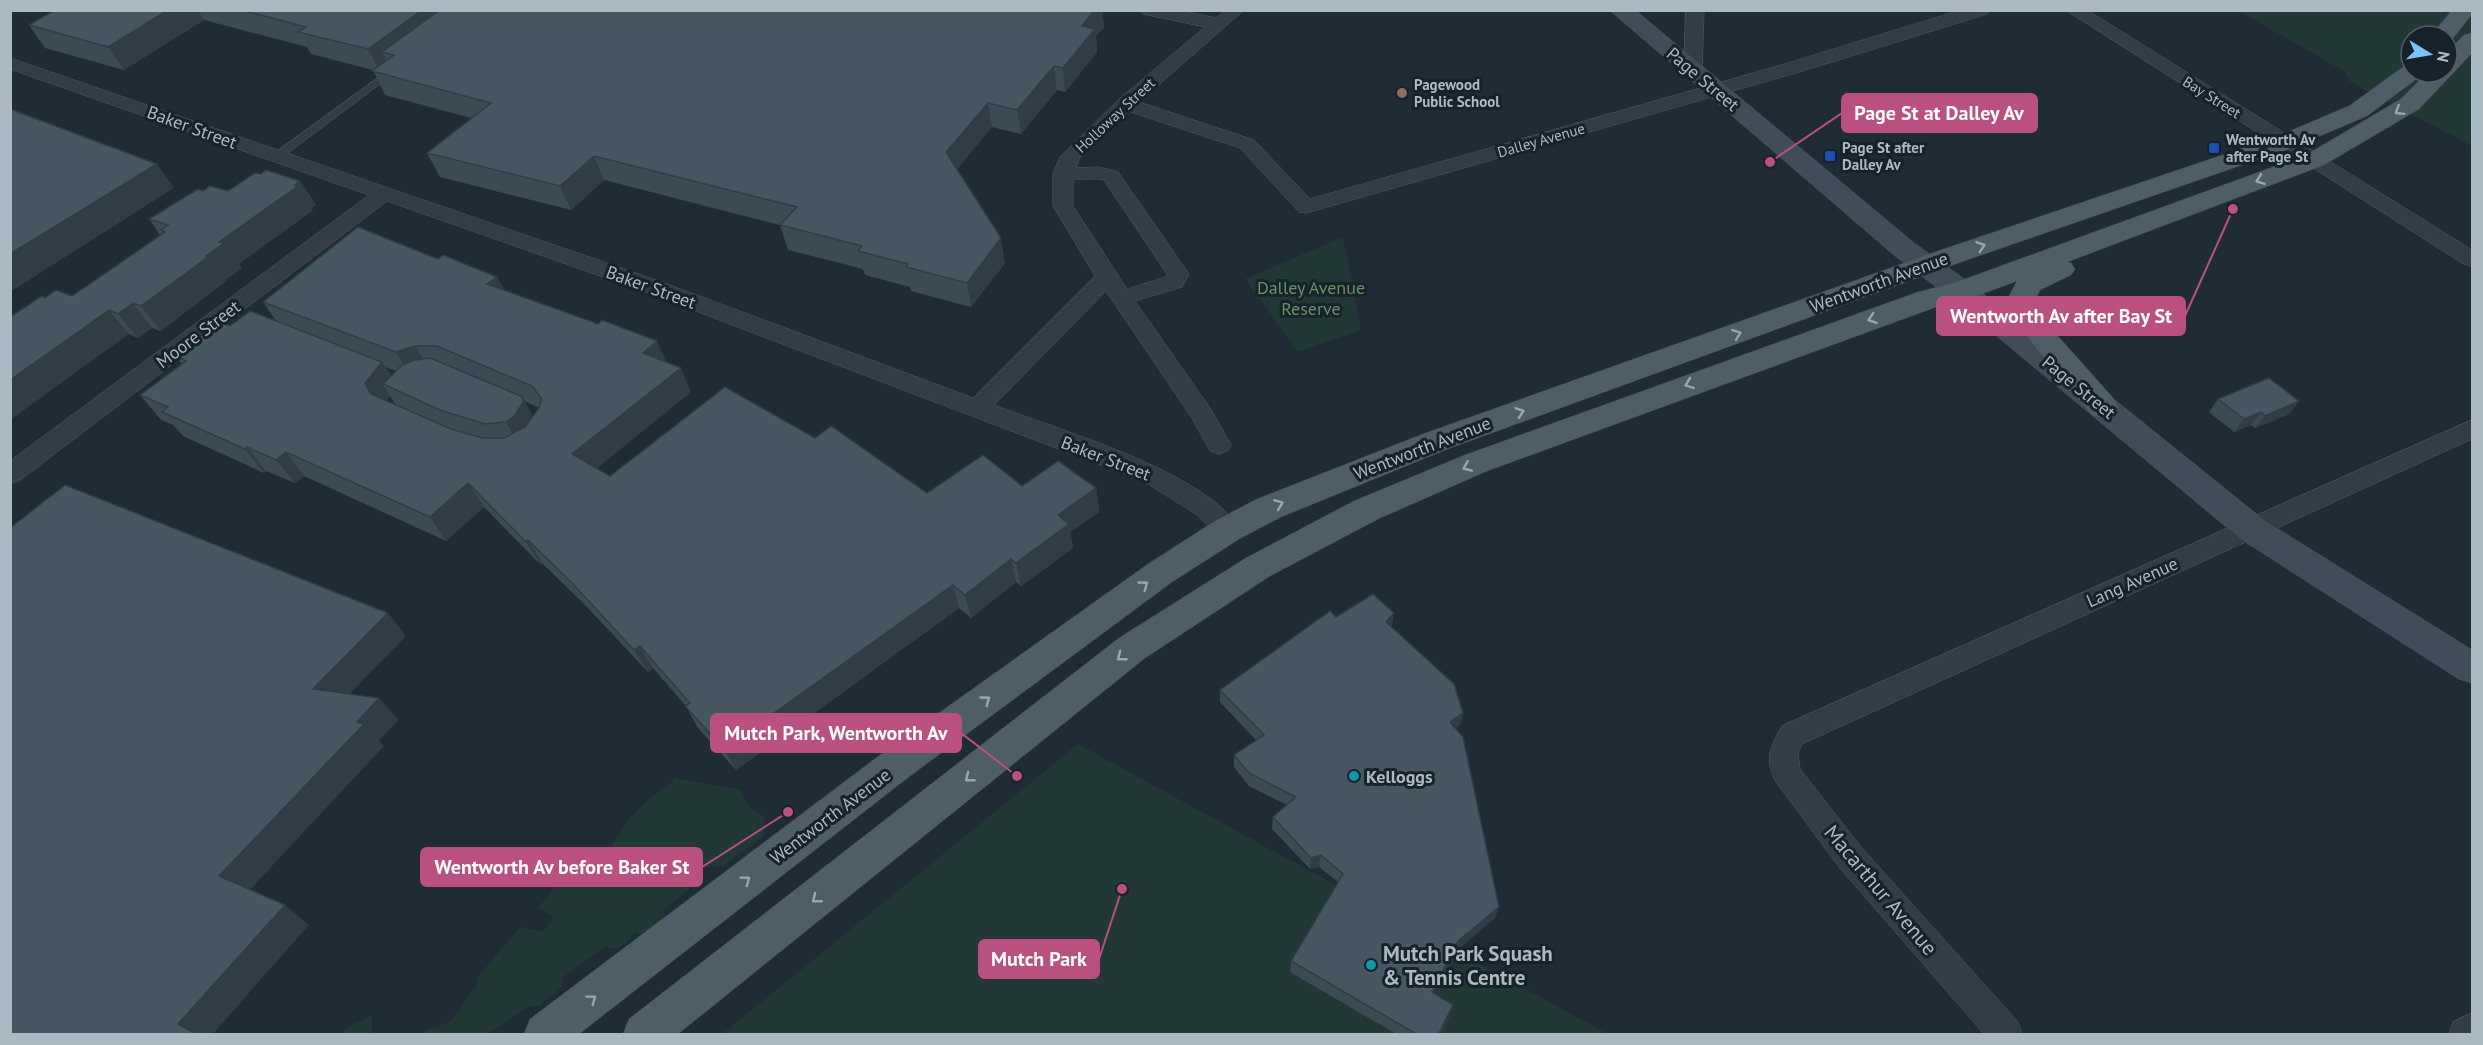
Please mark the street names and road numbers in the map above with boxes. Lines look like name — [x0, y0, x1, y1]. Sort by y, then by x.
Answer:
street label: Page Street — [1662, 42, 1744, 116]
street label: Bay Street — [2179, 72, 2245, 122]
street label: Holloway Street — [1071, 73, 1159, 157]
street label: Baker Street — [144, 100, 240, 154]
street label: Dalley Avenue — [1495, 118, 1587, 162]
street label: Wentworth Avenue — [1807, 246, 1951, 318]
street label: Baker Street — [603, 260, 699, 314]
street label: Moore Street — [151, 295, 245, 373]
street label: Page Street — [2038, 350, 2120, 424]
street label: Wentworth Avenue — [1350, 411, 1494, 485]
street label: Baker Street — [1058, 430, 1154, 486]
street label: Lang Avenue — [2083, 552, 2181, 612]
street label: Wentworth Avenue — [765, 763, 895, 869]
street label: Macarthur Avenue — [1819, 819, 1943, 961]

